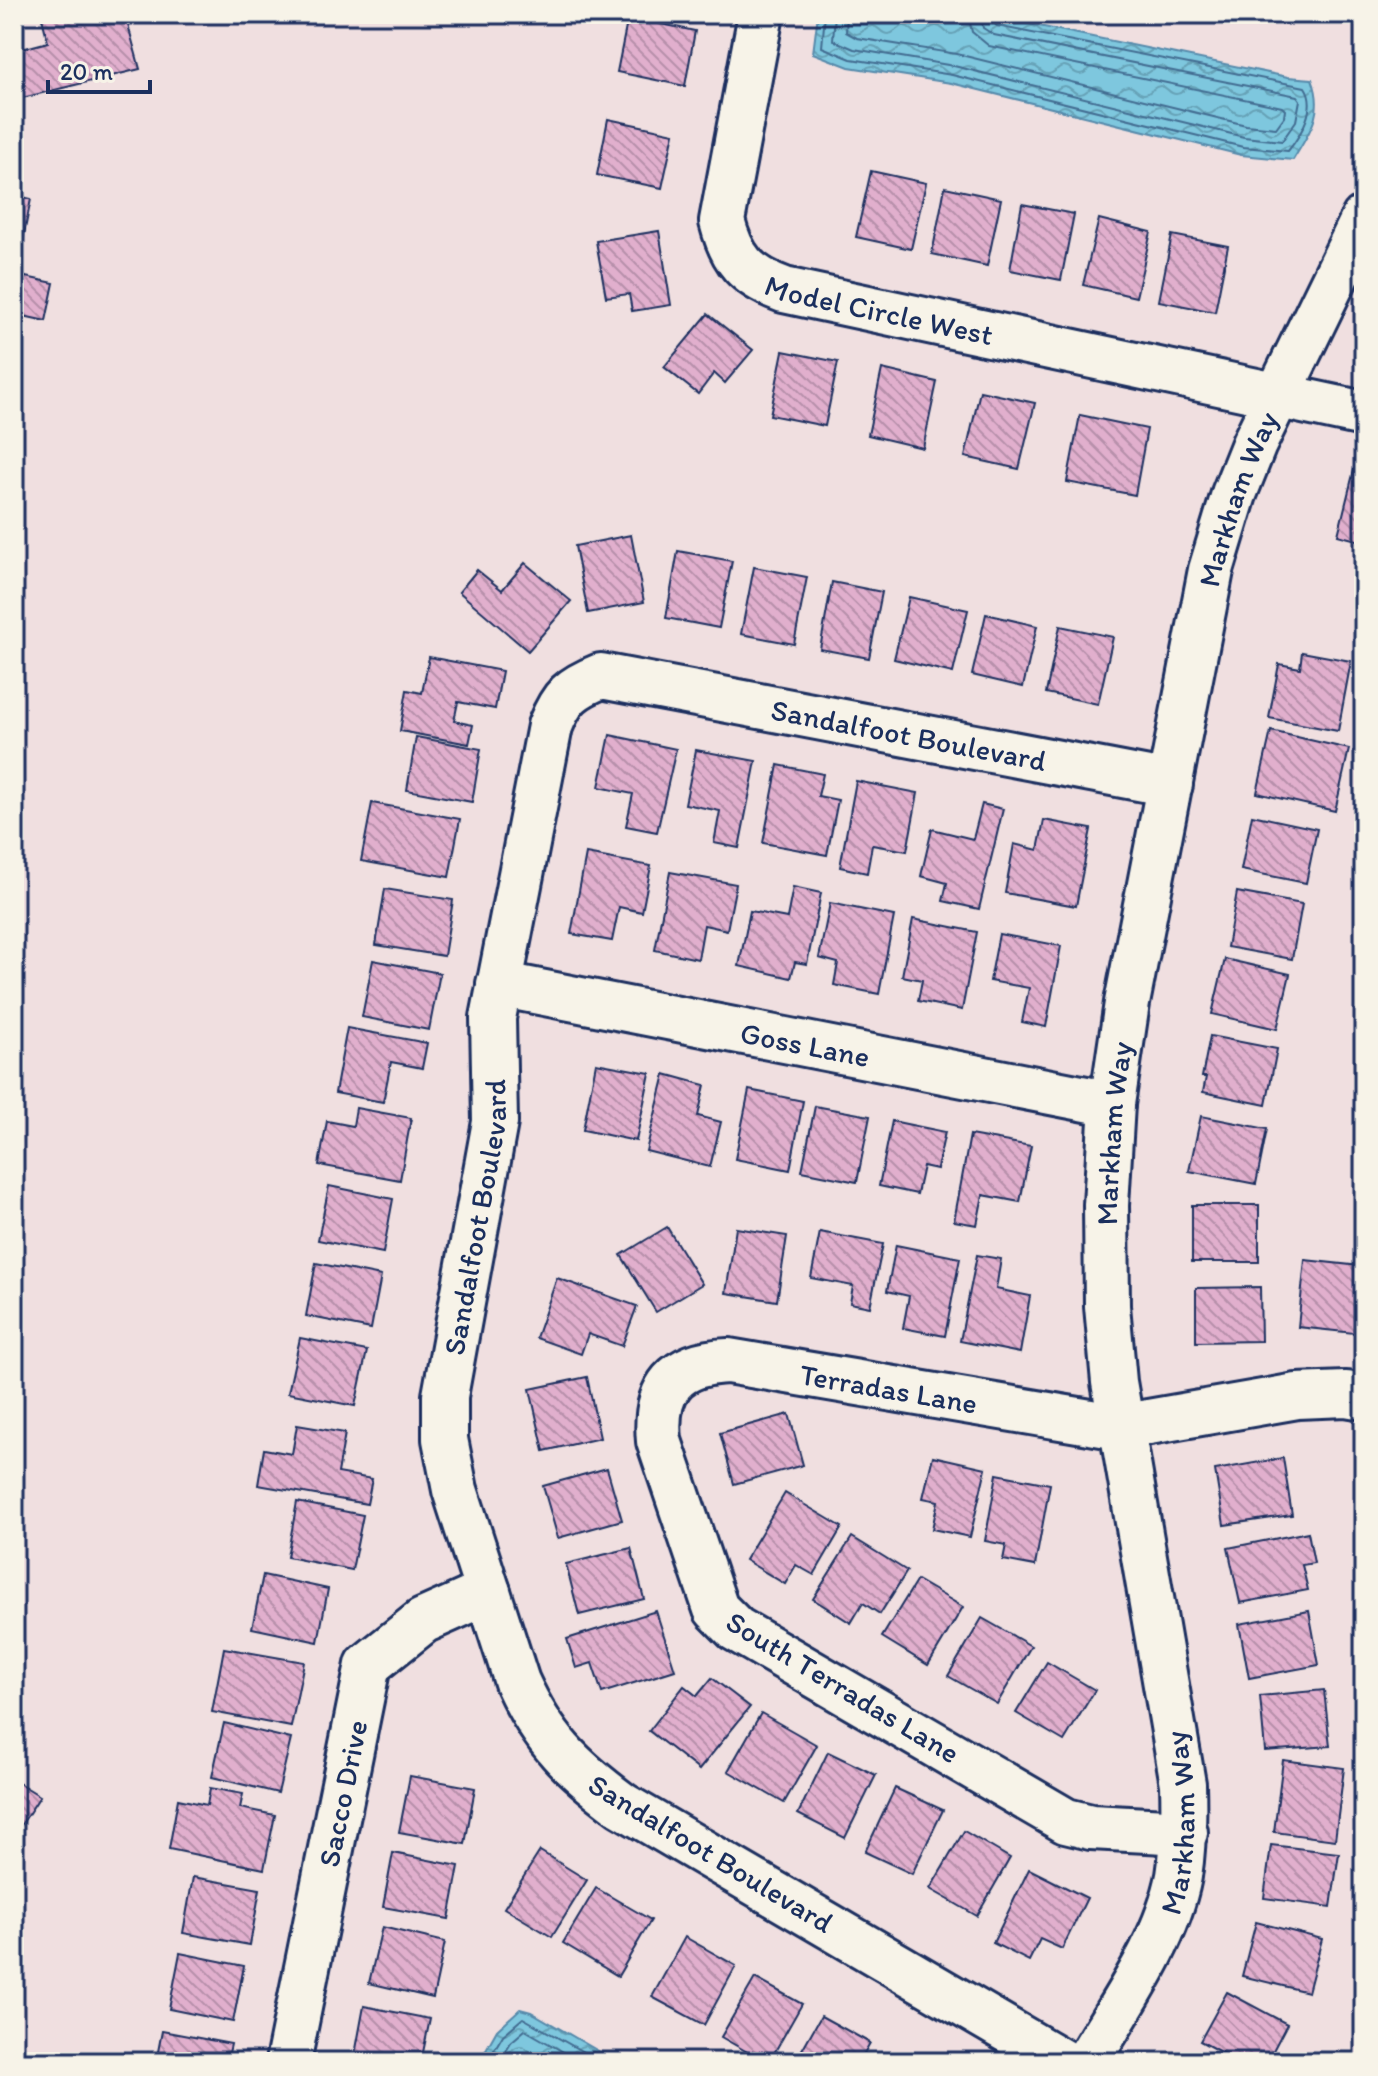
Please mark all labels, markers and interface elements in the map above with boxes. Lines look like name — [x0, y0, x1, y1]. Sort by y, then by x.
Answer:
scale bar — [48, 44, 150, 94]
text: 20 m — [60, 57, 113, 86]
street label: Model Circle West — [760, 266, 997, 353]
street label: Markham Way — [1190, 405, 1286, 590]
street label: Sandalfoot Boulevard — [768, 690, 1049, 779]
street label: Goss Lane — [737, 1013, 873, 1075]
street label: Markham Way — [1087, 1039, 1140, 1225]
street label: Sandalfoot Boulevard — [434, 1079, 513, 1358]
street label: Terradas Lane — [797, 1355, 980, 1421]
street label: South Terradas Lane — [720, 1603, 966, 1771]
street label: Sacco Drive — [309, 1717, 375, 1870]
street label: Markham Way — [1151, 1728, 1202, 1919]
street label: Sandalfoot Boulevard — [582, 1765, 840, 1941]

